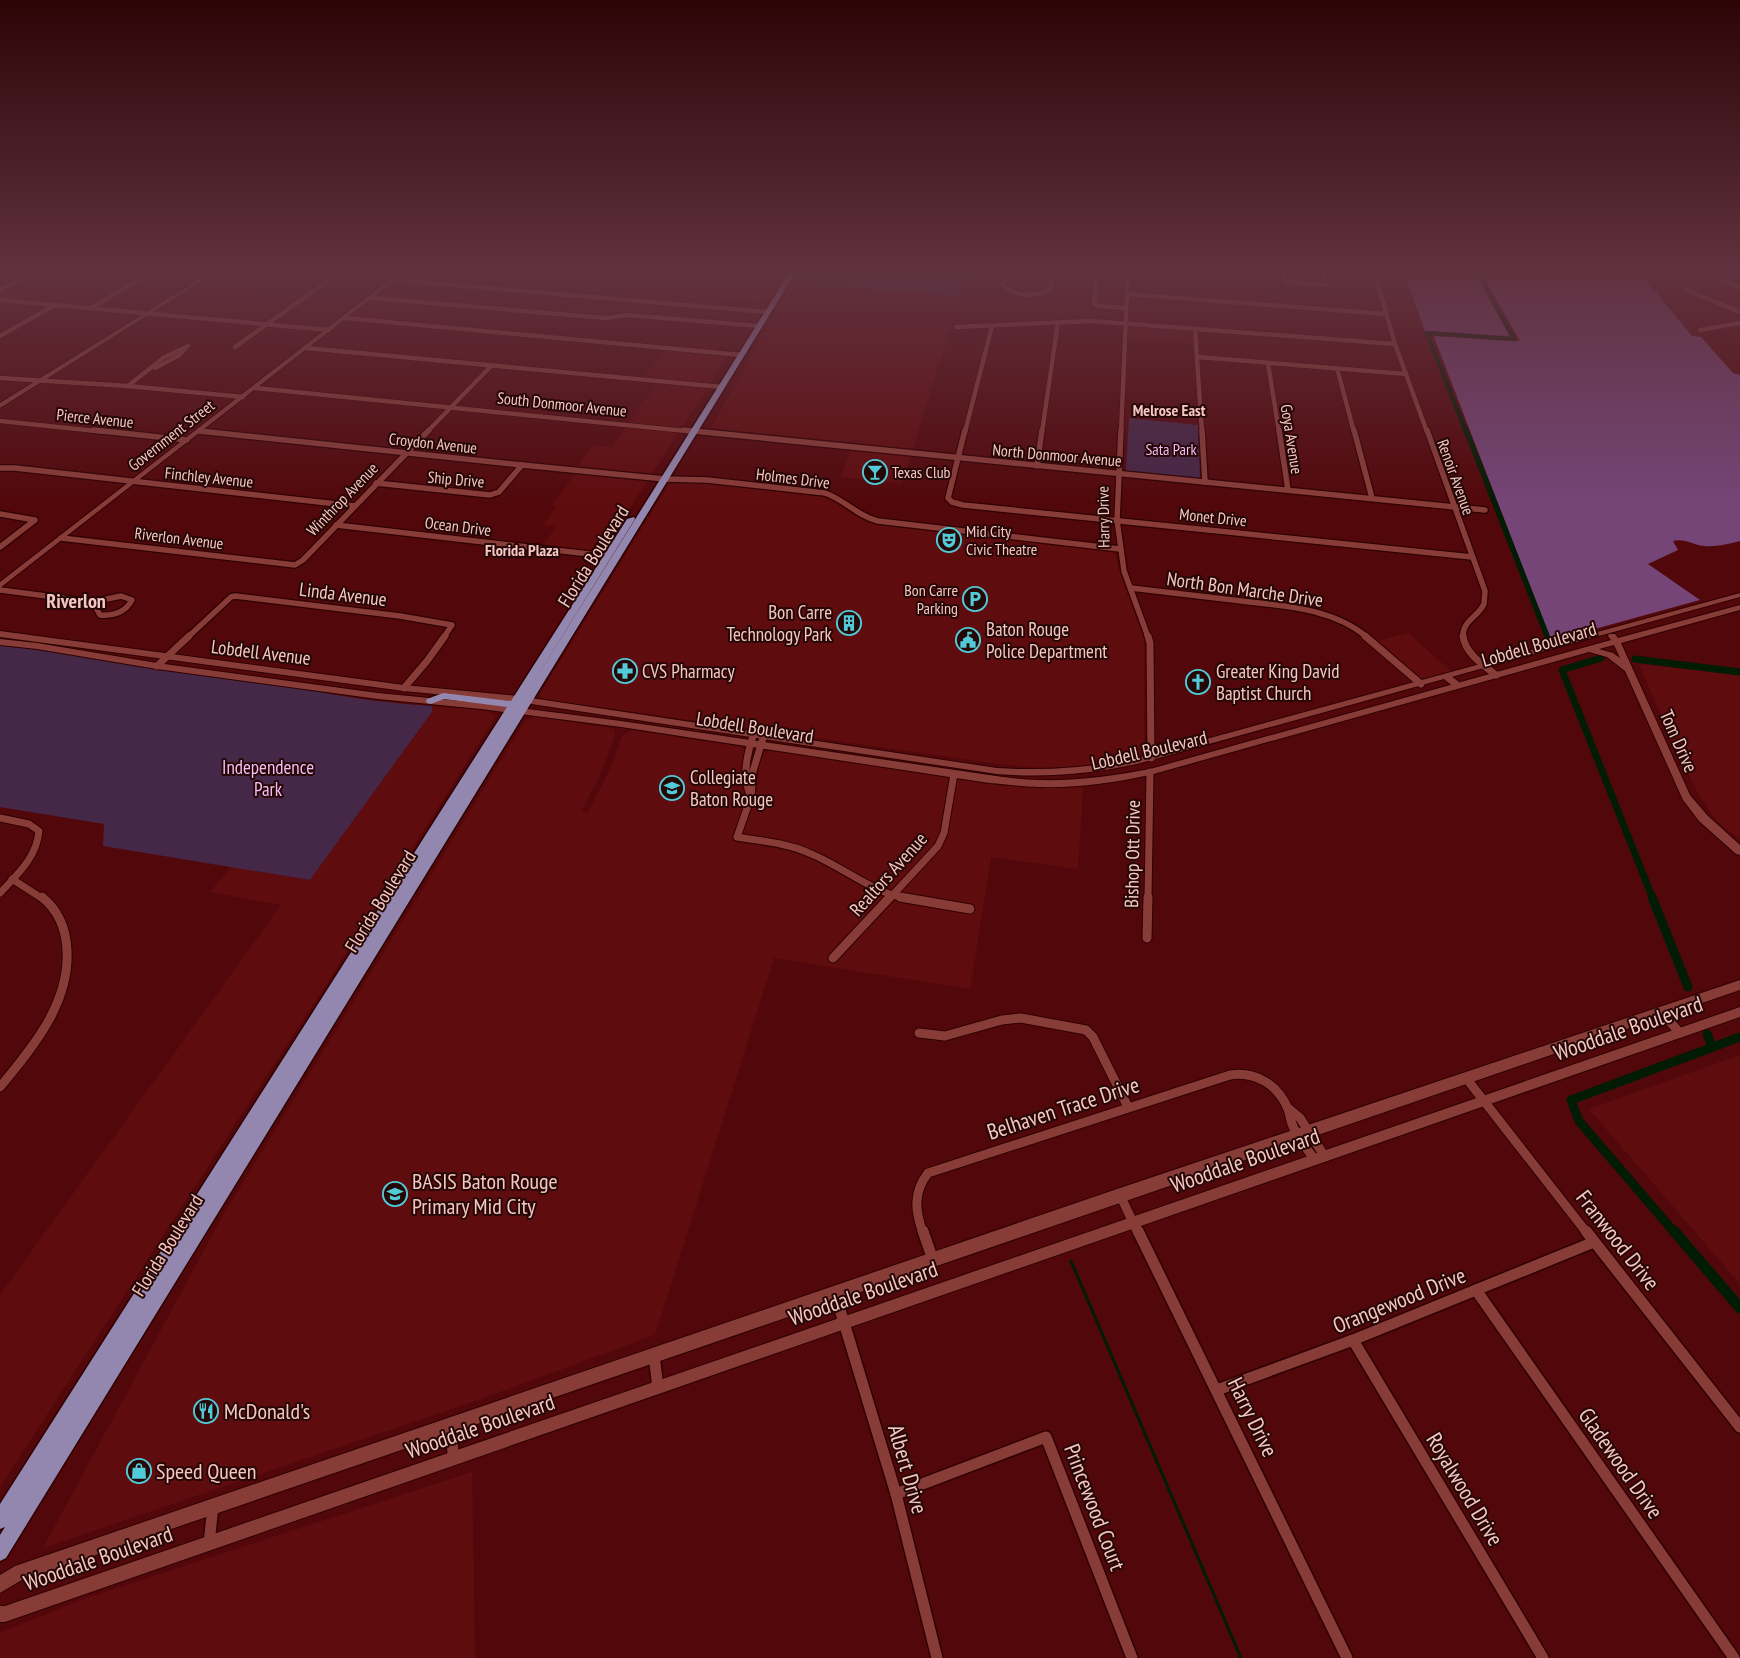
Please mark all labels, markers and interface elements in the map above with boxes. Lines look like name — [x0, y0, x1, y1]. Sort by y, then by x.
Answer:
street label: South Donmoor Avenue — [496, 387, 628, 421]
street label: Government Street — [124, 395, 219, 475]
district label: Melrose East — [1133, 400, 1206, 420]
street label: Goya Avenue — [1277, 403, 1307, 475]
street label: Pierce Avenue — [56, 404, 134, 432]
street label: Croydon Avenue — [388, 428, 478, 458]
street label: Renoir Avenue — [1433, 437, 1479, 517]
street label: North Donmoor Avenue — [992, 439, 1122, 471]
park label: Sata Park — [1145, 439, 1197, 459]
street label: Winthrop Avenue — [302, 458, 382, 540]
bar icon: Texas Club — [862, 459, 888, 485]
street label: Finchley Avenue — [164, 462, 254, 492]
place label: Texas Club — [892, 462, 951, 482]
street label: Holmes Drive — [755, 464, 831, 492]
street label: Ship Drive — [427, 467, 485, 491]
street label: Harry Drive — [1092, 486, 1114, 548]
street label: Florida Boulevard — [552, 501, 634, 611]
street label: Monet Drive — [1178, 504, 1248, 530]
street label: Ocean Drive — [424, 512, 492, 540]
place label: Mid City Civic Theatre — [966, 521, 1037, 559]
street label: Riverlon Avenue — [133, 523, 225, 553]
theatre icon: Mid City Civic Theatre — [936, 527, 962, 553]
district label: Florida Plaza — [485, 540, 559, 560]
street label: North Bon Marche Drive — [1165, 566, 1325, 612]
street label: Linda Avenue — [298, 577, 388, 611]
place label: Bon Carre Parking — [904, 580, 958, 618]
parking icon: Bon Carre Parking — [962, 586, 988, 612]
district label: Riverlon — [46, 588, 106, 614]
place label: Bon Carre Technology Park — [726, 600, 833, 646]
building icon: Bon Carre Technology Park — [836, 610, 862, 636]
street label: Lobdell Boulevard — [1479, 616, 1599, 672]
place label: Baton Rouge Police Department — [986, 617, 1108, 663]
public building icon: Baton Rouge Police Department — [955, 627, 981, 653]
street label: Lobdell Avenue — [210, 634, 312, 670]
pharmacy icon: CVS Pharmacy — [612, 658, 638, 684]
place label: CVS Pharmacy — [642, 659, 735, 683]
place label: Greater King David Baptist Church — [1216, 659, 1340, 705]
church icon: Greater King David Baptist Church — [1185, 669, 1211, 695]
street label: Lobdell Boulevard — [695, 706, 815, 748]
street label: Tom Drive — [1655, 706, 1703, 776]
street label: Lobdell Boulevard — [1089, 725, 1209, 775]
park label: Independence Park — [222, 755, 314, 801]
place label: Collegiate Baton Rouge — [690, 765, 773, 811]
school or university icon: Collegiate Baton Rouge — [659, 775, 685, 801]
street label: Bishop Ott Drive — [1119, 800, 1145, 908]
street label: Realtors Avenue — [844, 827, 932, 921]
street label: Florida Boulevard — [339, 846, 421, 956]
street label: Wooddale Boulevard — [1550, 989, 1706, 1067]
street label: Belhaven Trace Drive — [983, 1070, 1143, 1146]
street label: Wooddale Boulevard — [1167, 1121, 1323, 1199]
place label: BASIS Baton Rouge Primary Mid City — [412, 1167, 558, 1220]
school or university icon: BASIS Baton Rouge Primary Mid City — [382, 1181, 408, 1207]
street label: Franwood Drive — [1570, 1184, 1666, 1296]
street label: Florida Boulevard — [126, 1190, 208, 1300]
street label: Wooddale Boulevard — [785, 1254, 941, 1332]
street label: Orangewood Drive — [1328, 1261, 1470, 1339]
street label: Harry Drive — [1222, 1373, 1284, 1461]
street label: Wooddale Boulevard — [402, 1387, 558, 1465]
place label: McDonald's — [224, 1397, 310, 1425]
restaurant icon: McDonald's — [193, 1398, 219, 1424]
street label: Gladewood Drive — [1572, 1402, 1670, 1524]
street label: Albert Drive — [882, 1421, 934, 1517]
street label: Royalwood Drive — [1420, 1427, 1510, 1551]
street label: Princewood Court — [1058, 1440, 1132, 1574]
place label: Speed Queen — [156, 1457, 256, 1485]
shop icon: Speed Queen — [126, 1458, 152, 1484]
street label: Wooddale Boulevard — [20, 1519, 176, 1597]

